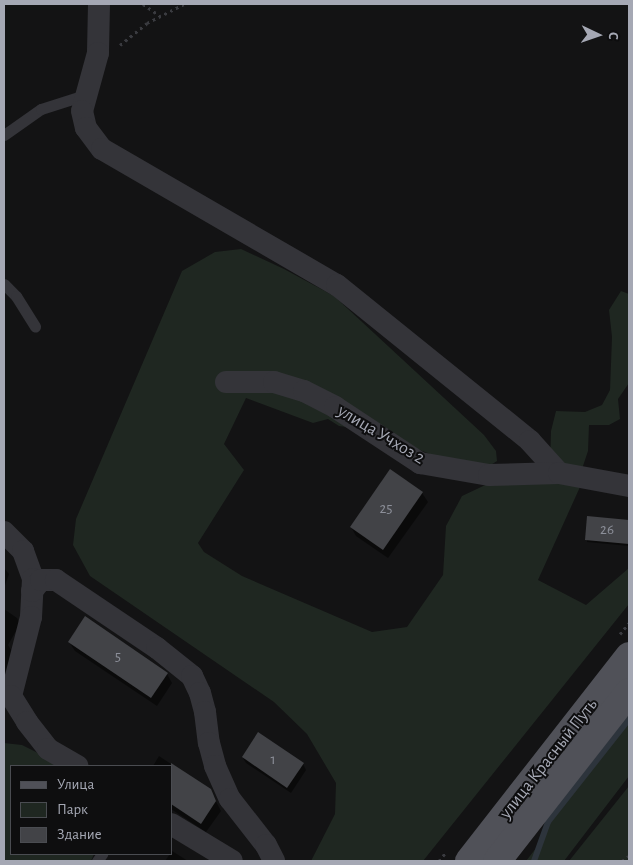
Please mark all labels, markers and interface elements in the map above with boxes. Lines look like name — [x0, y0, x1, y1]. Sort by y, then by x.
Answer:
north arrow — [573, 10, 623, 60]
text: С — [606, 32, 620, 40]
street label: улица Учхоз 2 — [333, 400, 429, 470]
house number: 25 — [379, 500, 393, 518]
house number: 26 — [600, 521, 614, 539]
house number: 5 — [115, 648, 121, 666]
street label: улица Красный Путь — [495, 695, 603, 823]
house number: 1 — [270, 751, 276, 769]
legend — [10, 765, 172, 855]
text: Улица — [57, 777, 94, 792]
text: Парк — [57, 802, 88, 817]
text: Здание — [57, 827, 102, 842]

